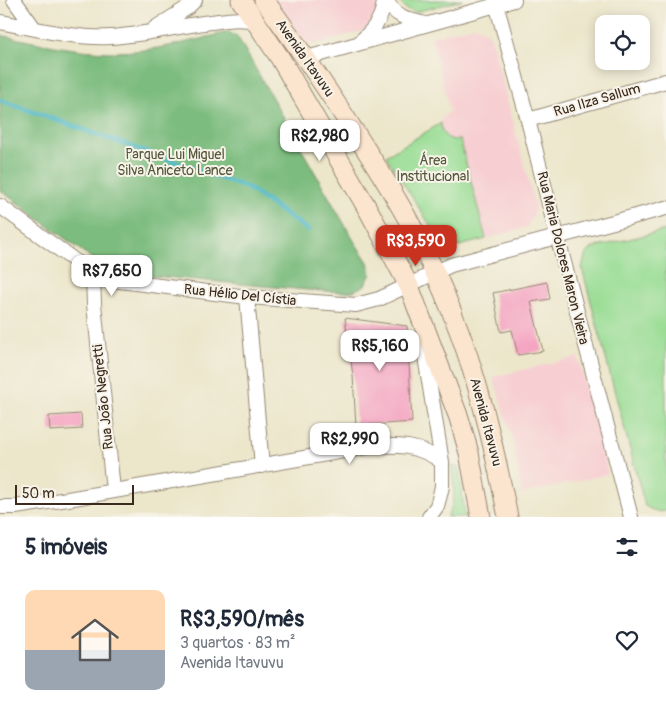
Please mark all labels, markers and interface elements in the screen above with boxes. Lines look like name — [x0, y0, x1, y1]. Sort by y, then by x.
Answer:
map controls — [595, 15, 650, 70]
button: locate — [595, 15, 650, 70]
street label: Avenida Itavuvu — [272, 16, 338, 100]
street label: Rua Ilza Sallum — [552, 80, 642, 120]
pin: R$2,980 — [274, 120, 366, 162]
text: R$2,980 — [291, 126, 349, 146]
park label: Parque Lui Miguel Silva Aniceto Lance — [117, 146, 233, 179]
park label: Área Institucional — [396, 151, 470, 185]
street label: Rua Maria Dolores Maron Vieira — [533, 170, 593, 346]
pin: R$3,590 — [370, 224, 462, 267]
text: R$3,590 — [387, 231, 445, 251]
pin: R$7,650 — [66, 254, 158, 297]
text: R$7,650 — [82, 261, 142, 281]
street label: Rua Hélio Del Cístia — [183, 281, 297, 309]
pin: R$5,160 — [334, 330, 426, 372]
text: R$5,160 — [351, 336, 409, 356]
street label: Rua João Negretti — [89, 343, 117, 450]
street label: Avenida Itavuvu — [466, 376, 506, 468]
pin: R$2,990 — [304, 422, 396, 465]
text: R$2,990 — [321, 429, 379, 449]
scale bar — [15, 482, 134, 505]
text: 50 m — [22, 485, 55, 502]
icon: filters — [613, 533, 641, 561]
text: 5 imóveis — [25, 534, 107, 561]
text: R$3,590/mês — [180, 606, 304, 633]
icon: home — [65, 610, 125, 670]
icon: heart — [613, 626, 641, 654]
text: 3 quartos · 83 m² — [180, 633, 296, 653]
text: Avenida Itavuvu — [180, 653, 284, 673]

